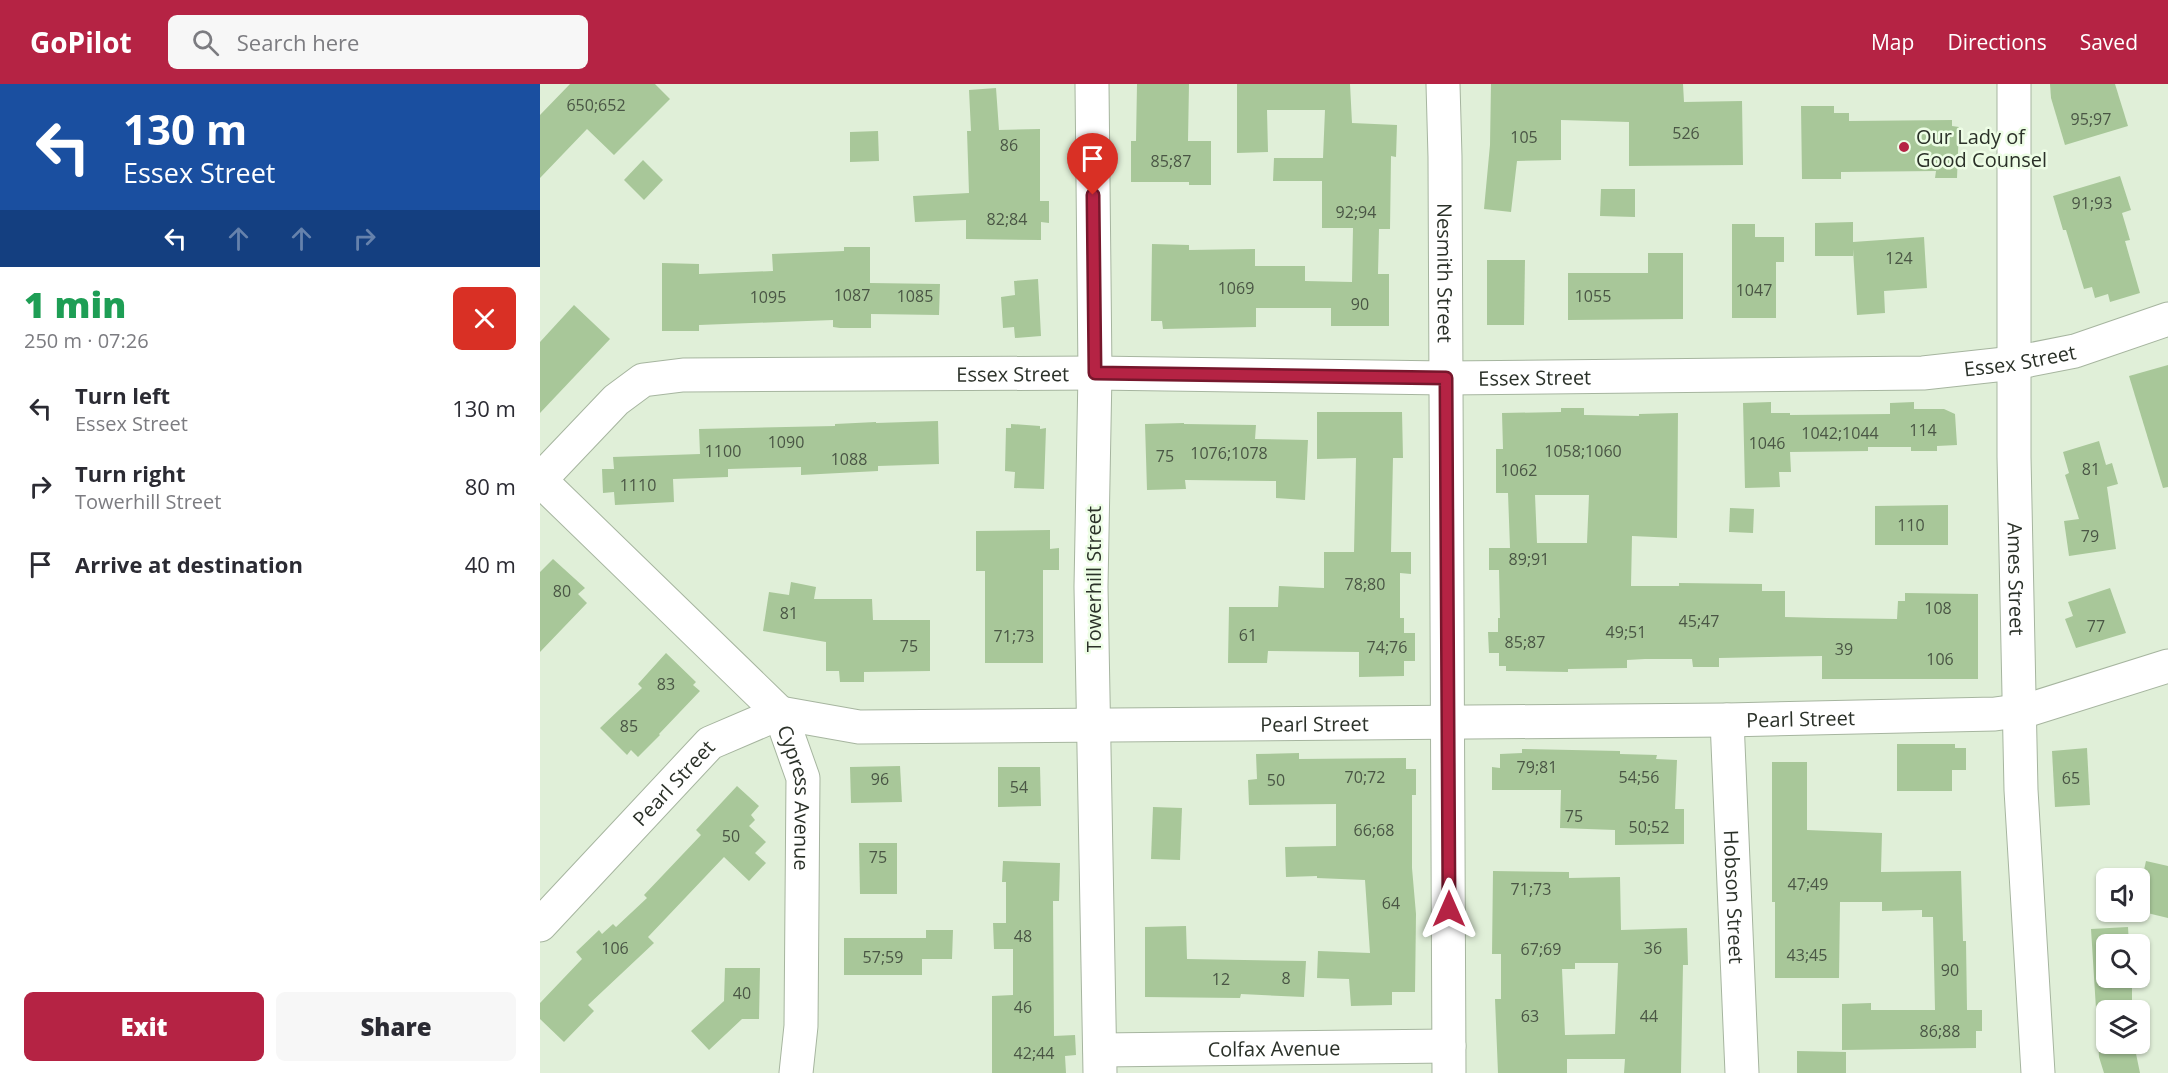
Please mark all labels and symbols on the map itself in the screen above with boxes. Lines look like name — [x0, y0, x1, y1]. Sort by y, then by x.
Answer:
house number: 650;652 — [566, 94, 626, 116]
house number: 95;97 — [2071, 108, 2111, 130]
house number: 526 — [1672, 122, 1700, 144]
place label: Our Lady of Good Counsel — [1916, 123, 2047, 173]
house number: 105 — [1510, 126, 1538, 148]
pin — [1067, 133, 1118, 195]
house number: 86 — [1000, 134, 1018, 156]
marker: Our Lady of Good Counsel — [1897, 140, 1911, 154]
house number: 85;87 — [1151, 150, 1191, 172]
house number: 91;93 — [2072, 192, 2112, 214]
house number: 92;94 — [1336, 201, 1376, 223]
street label: Nesmith Street — [1432, 203, 1459, 343]
house number: 82;84 — [987, 208, 1027, 230]
house number: 124 — [1885, 247, 1913, 269]
house number: 1069 — [1218, 277, 1254, 299]
house number: 1047 — [1736, 279, 1772, 301]
house number: 1087 — [834, 284, 870, 306]
house number: 1085 — [897, 285, 933, 307]
house number: 1055 — [1575, 285, 1611, 307]
house number: 1095 — [750, 286, 786, 308]
house number: 90 — [1351, 293, 1369, 315]
street label: Essex Street — [1962, 338, 2078, 382]
street label: Essex Street — [956, 360, 1069, 387]
street label: Essex Street — [1478, 363, 1591, 391]
house number: 114 — [1909, 419, 1937, 441]
house number: 1042;1044 — [1801, 422, 1879, 444]
house number: 1090 — [768, 431, 804, 453]
house number: 1046 — [1749, 432, 1785, 454]
house number: 1100 — [705, 440, 741, 462]
house number: 1058;1060 — [1544, 440, 1622, 462]
house number: 1076;1078 — [1190, 442, 1268, 464]
house number: 75 — [1156, 445, 1174, 467]
house number: 1088 — [831, 448, 867, 470]
house number: 81 — [2082, 458, 2100, 480]
house number: 1062 — [1501, 459, 1537, 481]
house number: 1110 — [620, 474, 656, 496]
street label: Towerhill Street — [1080, 506, 1107, 652]
house number: 110 — [1897, 514, 1925, 536]
street label: Ames Street — [2002, 522, 2031, 636]
house number: 79 — [2081, 525, 2099, 547]
house number: 89;91 — [1509, 548, 1549, 570]
house number: 78;80 — [1345, 573, 1385, 595]
house number: 80 — [553, 580, 571, 602]
house number: 108 — [1924, 597, 1952, 619]
house number: 81 — [780, 602, 798, 624]
house number: 45;47 — [1679, 610, 1719, 632]
house number: 77 — [2087, 615, 2105, 637]
house number: 49;51 — [1606, 621, 1646, 643]
house number: 61 — [1239, 624, 1257, 646]
house number: 71;73 — [994, 625, 1034, 647]
house number: 85;87 — [1505, 631, 1545, 653]
house number: 75 — [900, 635, 918, 657]
house number: 74;76 — [1367, 636, 1407, 658]
house number: 39 — [1835, 638, 1853, 660]
house number: 106 — [1926, 648, 1954, 670]
house number: 83 — [657, 673, 675, 695]
street label: Pearl Street — [1746, 704, 1855, 733]
street label: Pearl Street — [1260, 709, 1369, 737]
house number: 85 — [620, 715, 638, 737]
street label: Cypress Avenue — [772, 721, 817, 871]
street label: Pearl Street — [626, 734, 720, 831]
house number: 79;81 — [1517, 756, 1557, 778]
house number: 70;72 — [1345, 766, 1385, 788]
house number: 54;56 — [1619, 766, 1659, 788]
house number: 65 — [2062, 767, 2080, 789]
house number: 96 — [871, 768, 889, 790]
house number: 50 — [1267, 769, 1285, 791]
house number: 54 — [1010, 776, 1028, 798]
house number: 75 — [1565, 805, 1583, 827]
house number: 50;52 — [1629, 816, 1669, 838]
house number: 66;68 — [1354, 819, 1394, 841]
house number: 50 — [722, 825, 740, 847]
street label: Hobson Street — [1718, 829, 1751, 964]
house number: 75 — [869, 846, 887, 868]
house number: 47;49 — [1788, 873, 1828, 895]
position arrow — [1417, 877, 1481, 941]
house number: 71;73 — [1511, 878, 1551, 900]
house number: 64 — [1382, 892, 1400, 914]
house number: 48 — [1014, 925, 1032, 947]
house number: 106 — [601, 937, 629, 959]
house number: 36 — [1644, 937, 1662, 959]
house number: 67;69 — [1521, 938, 1561, 960]
house number: 43;45 — [1787, 944, 1827, 966]
house number: 57;59 — [863, 946, 903, 968]
house number: 90 — [1941, 959, 1959, 981]
house number: 8 — [1281, 967, 1291, 989]
house number: 12 — [1212, 968, 1230, 990]
house number: 40 — [733, 982, 751, 1004]
house number: 46 — [1014, 996, 1032, 1018]
house number: 63 — [1521, 1005, 1539, 1027]
house number: 44 — [1640, 1005, 1658, 1027]
house number: 86;88 — [1920, 1020, 1960, 1042]
street label: Colfax Avenue — [1207, 1034, 1341, 1062]
house number: 42;44 — [1014, 1042, 1054, 1064]

